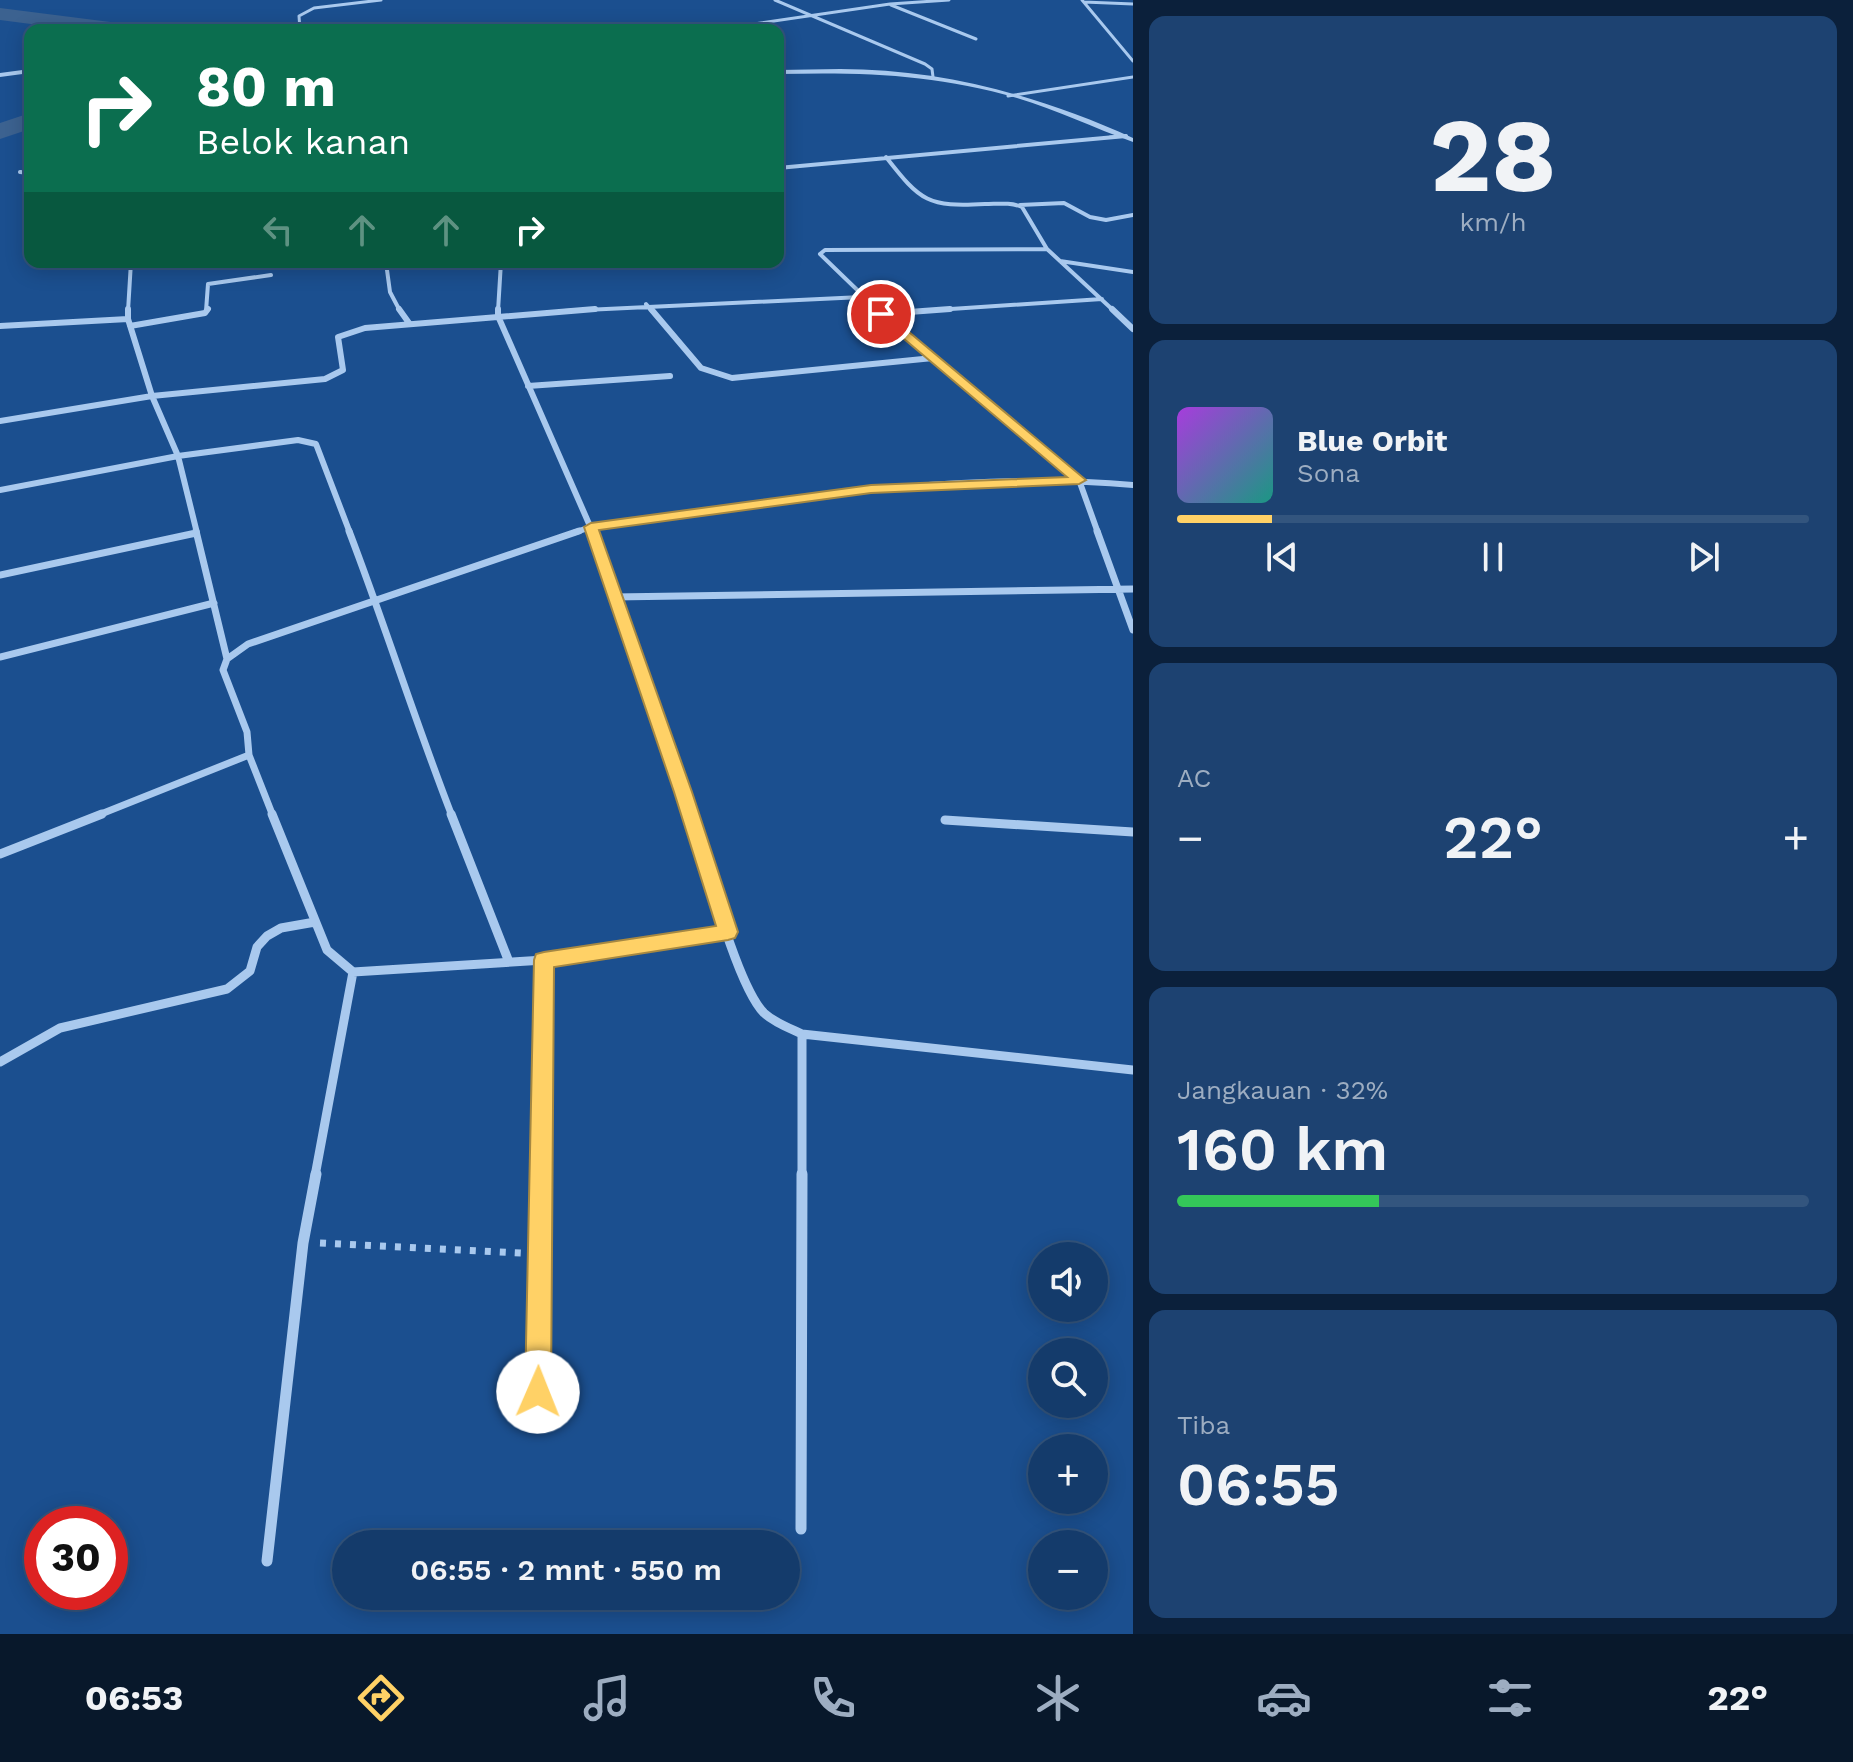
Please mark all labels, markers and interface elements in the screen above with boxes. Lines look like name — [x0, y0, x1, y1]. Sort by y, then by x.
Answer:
text: 80 m — [196, 54, 336, 120]
icon: right — [64, 56, 168, 160]
text: 28 — [1429, 94, 1557, 216]
text: Belok kanan — [196, 121, 410, 163]
text: km/h — [1460, 207, 1526, 237]
icon: left — [256, 208, 300, 252]
icon: ahead — [340, 208, 384, 252]
icon: ahead — [424, 208, 468, 252]
icon: right — [508, 208, 552, 252]
pin — [847, 280, 915, 348]
icon: arrive — [859, 292, 903, 336]
text: Blue Orbit — [1297, 423, 1447, 458]
text: Sona — [1297, 458, 1360, 488]
icon: previous — [1260, 535, 1304, 579]
icon: pause — [1471, 535, 1515, 579]
icon: next — [1682, 535, 1726, 579]
text: AC — [1177, 763, 1211, 793]
text: 22° — [1443, 802, 1543, 873]
text: − — [1177, 812, 1204, 864]
text: + — [1782, 812, 1809, 864]
text: Jangkauan · 32% — [1177, 1075, 1388, 1105]
text: 160 km — [1177, 1114, 1388, 1185]
map controls — [1028, 1242, 1108, 1610]
button: sound — [1028, 1242, 1108, 1322]
button: search — [1028, 1338, 1108, 1418]
position arrow — [496, 1350, 580, 1434]
text: Tiba — [1177, 1410, 1230, 1440]
button: + — [1028, 1434, 1108, 1514]
text: 06:55 — [1177, 1449, 1340, 1520]
speed limit sign: 30 — [24, 1506, 128, 1610]
button: − — [1028, 1530, 1108, 1610]
text: 06:55 · 2 mnt · 550 m — [410, 1552, 722, 1587]
icon: directions — [353, 1670, 409, 1726]
icon: music — [579, 1670, 635, 1726]
icon: phone — [805, 1670, 861, 1726]
icon: climate — [1030, 1670, 1086, 1726]
icon: car — [1256, 1670, 1312, 1726]
icon: filters — [1482, 1670, 1538, 1726]
text: 06:53 — [85, 1677, 183, 1719]
text: 22° — [1707, 1677, 1768, 1719]

